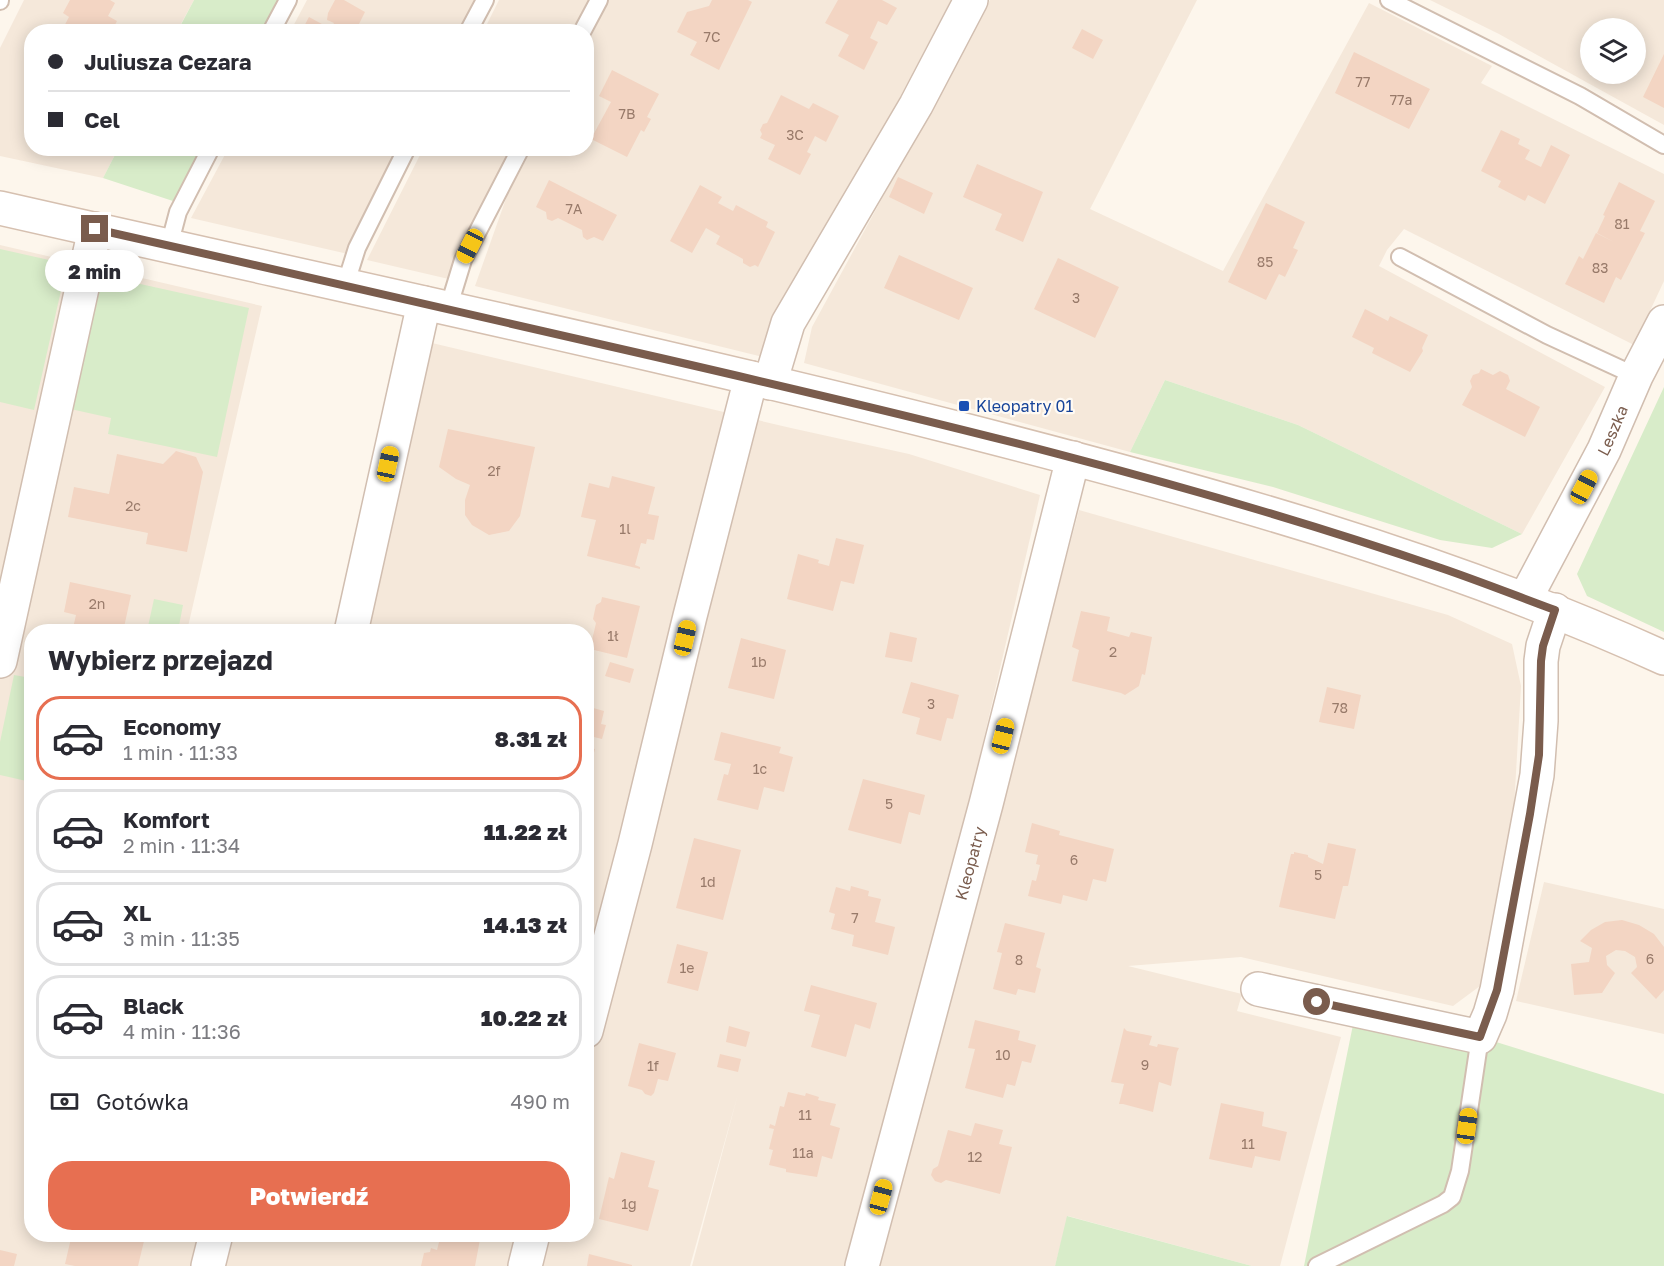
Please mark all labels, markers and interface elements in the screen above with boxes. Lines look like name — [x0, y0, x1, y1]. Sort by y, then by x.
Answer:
map controls — [1580, 18, 1646, 84]
button: layers — [1580, 18, 1646, 84]
house number: 7C — [704, 28, 720, 45]
text: Juliusza Cezara — [84, 48, 251, 75]
house number: 77 — [1356, 73, 1370, 90]
house number: 77a — [1390, 91, 1412, 108]
house number: 7B — [619, 105, 635, 122]
text: Cel — [84, 106, 120, 133]
house number: 3C — [786, 126, 804, 143]
house number: 7A — [566, 200, 583, 217]
route end — [81, 215, 108, 242]
house number: 81 — [1614, 215, 1630, 232]
car — [454, 226, 486, 266]
callout: 2 min — [46, 250, 144, 292]
house number: 85 — [1257, 253, 1273, 270]
text: 2 min — [68, 259, 121, 283]
house number: 83 — [1592, 259, 1608, 276]
house number: 3 — [1072, 289, 1080, 306]
place label: Kleopatry 01 — [976, 396, 1073, 416]
marker: Kleopatry 01 — [957, 399, 971, 413]
street label: Leszka — [1593, 402, 1632, 459]
car — [375, 445, 401, 483]
house number: 2f — [487, 462, 501, 479]
car — [1568, 467, 1600, 507]
house number: 2c — [125, 497, 141, 514]
house number: 1l — [619, 520, 631, 537]
house number: 2n — [89, 595, 105, 612]
car — [672, 618, 698, 658]
house number: 1ł — [607, 627, 619, 644]
house number: 2 — [1109, 643, 1117, 660]
text: Wybierz przejazd — [48, 644, 273, 676]
house number: 1b — [751, 653, 767, 670]
house number: 3 — [927, 695, 935, 712]
house number: 78 — [1332, 699, 1348, 716]
icon: car — [51, 711, 105, 765]
text: Economy — [123, 713, 221, 740]
car — [990, 716, 1016, 756]
text: 8.31 zł — [494, 725, 567, 752]
text: 1 min · 11:33 — [123, 740, 238, 764]
house number: 1c — [753, 760, 768, 777]
house number: 5 — [885, 795, 893, 812]
icon: car — [51, 804, 105, 858]
text: Komfort — [123, 806, 210, 833]
text: 11.22 zł — [484, 818, 567, 845]
street label: Kleopatry — [951, 824, 990, 902]
text: 2 min · 11:34 — [123, 833, 240, 857]
house number: 6 — [1070, 851, 1078, 868]
house number: 5 — [1314, 866, 1322, 883]
house number: 1d — [700, 873, 716, 890]
icon: car — [51, 897, 105, 951]
text: XL — [123, 899, 151, 926]
house number: 7 — [851, 909, 859, 926]
text: 14.13 zł — [483, 911, 567, 938]
text: 3 min · 11:35 — [123, 926, 240, 950]
house number: 6 — [1646, 950, 1654, 967]
house number: 8 — [1015, 951, 1023, 968]
house number: 1e — [680, 959, 694, 976]
route start — [1303, 988, 1330, 1015]
icon: car — [51, 990, 105, 1044]
text: Black — [123, 992, 184, 1019]
text: 10.22 zł — [481, 1004, 567, 1031]
text: 4 min · 11:36 — [123, 1019, 241, 1043]
house number: 10 — [995, 1046, 1011, 1063]
house number: 9 — [1141, 1056, 1149, 1073]
house number: 1f — [647, 1057, 659, 1074]
icon: cash — [48, 1085, 81, 1118]
text: Gotówka — [96, 1088, 189, 1115]
text: 490 m — [511, 1089, 570, 1113]
house number: 11 — [798, 1106, 812, 1123]
car — [1456, 1107, 1478, 1145]
house number: 11 — [1241, 1135, 1255, 1152]
house number: 11a — [792, 1144, 814, 1161]
house number: 12 — [968, 1148, 982, 1165]
button: Potwierdź — [48, 1161, 570, 1230]
car — [868, 1177, 894, 1217]
house number: 1g — [621, 1195, 637, 1212]

